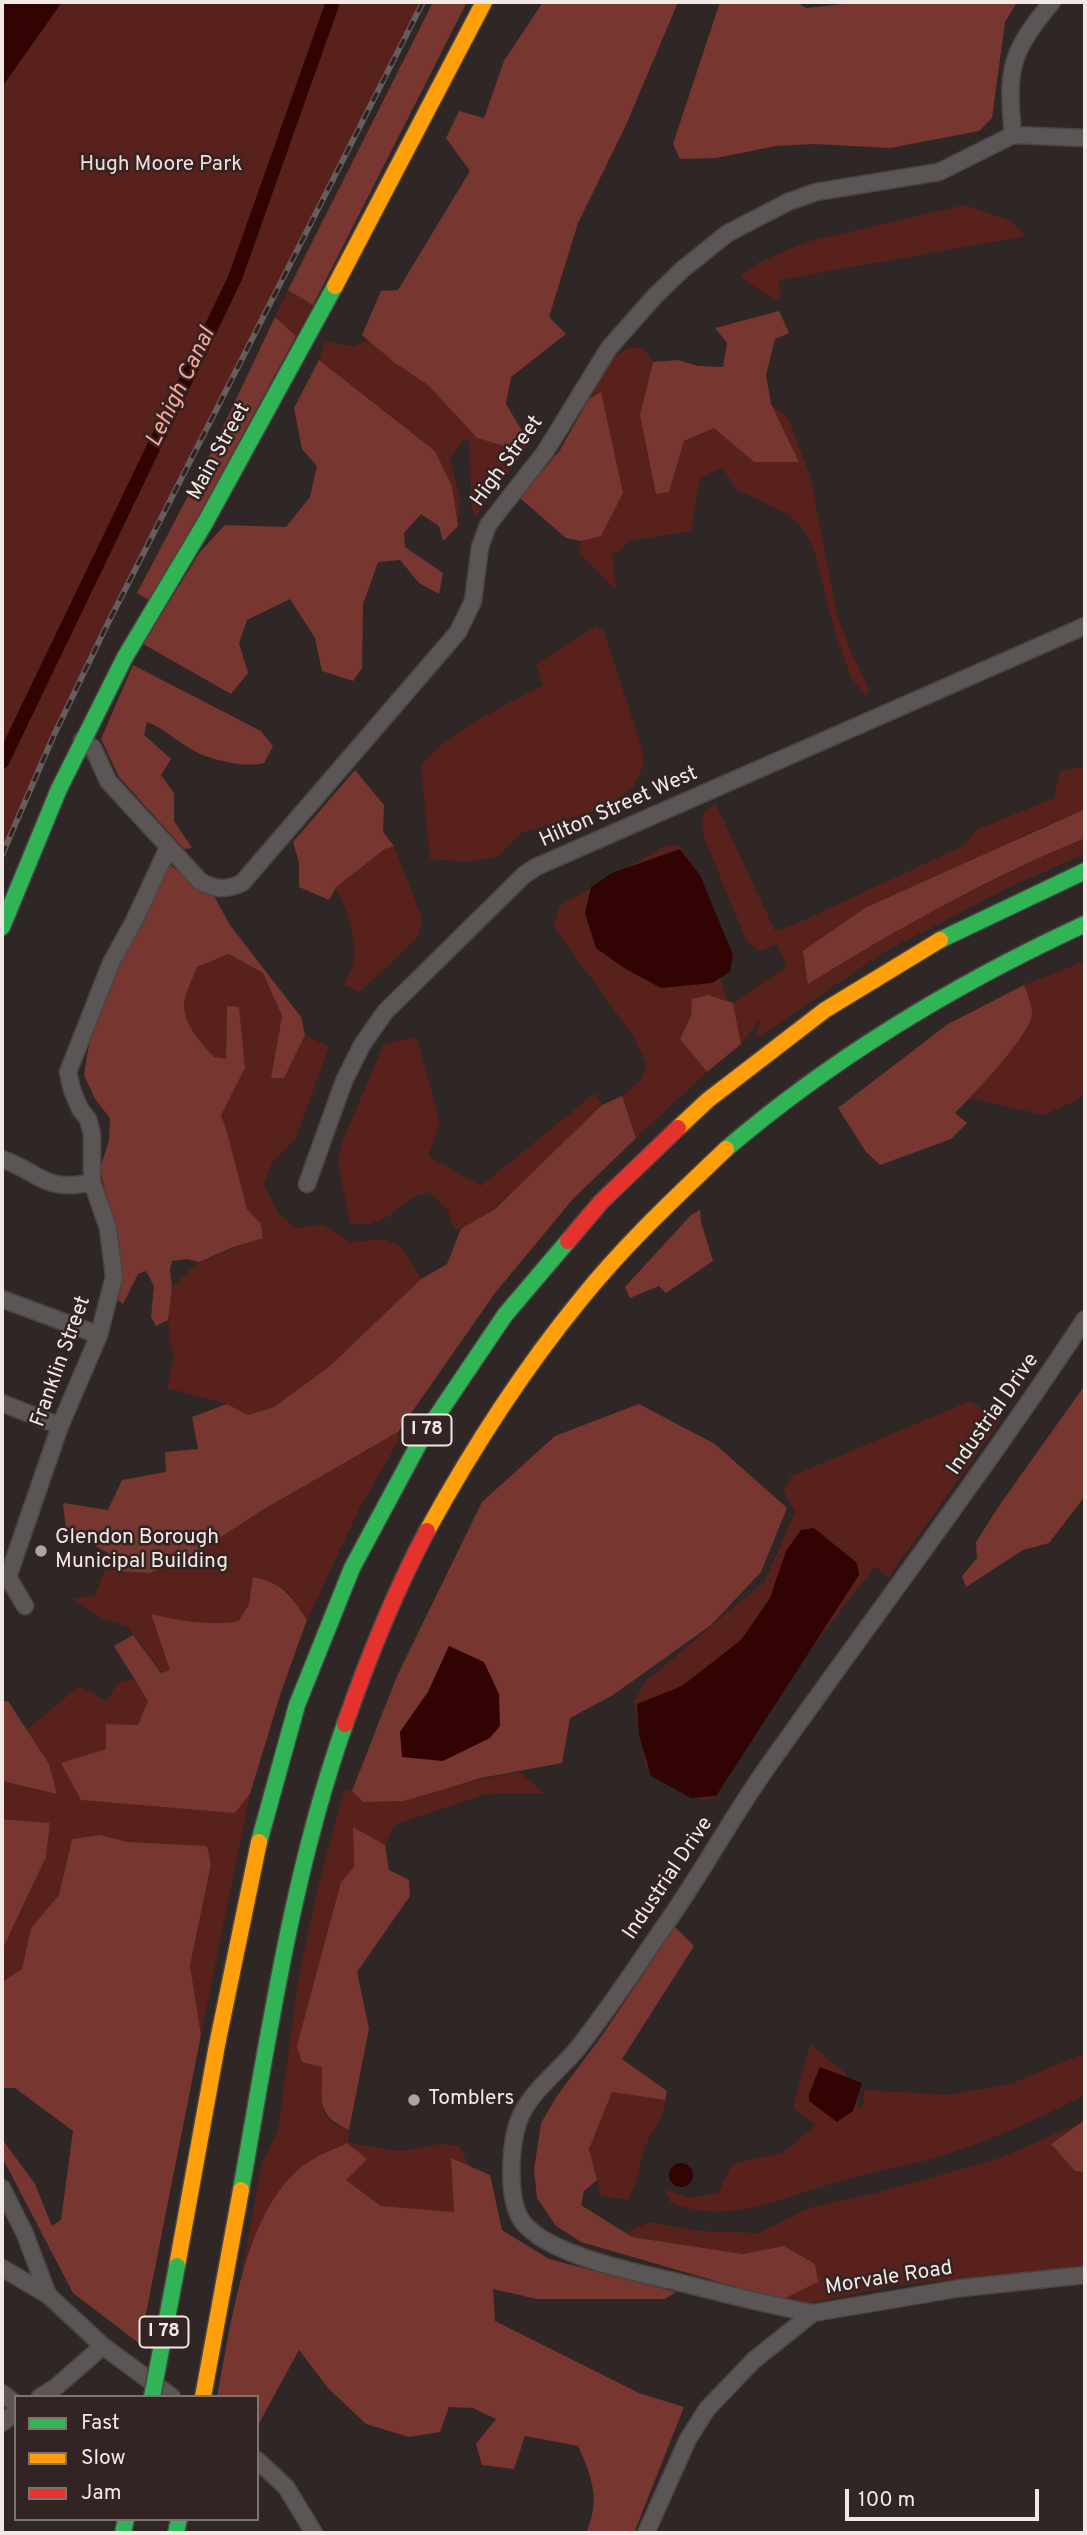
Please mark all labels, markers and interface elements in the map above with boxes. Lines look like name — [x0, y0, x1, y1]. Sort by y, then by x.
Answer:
park label: Hugh Moore Park — [80, 153, 242, 179]
water label: Lehigh Canal — [141, 324, 223, 452]
street label: Main Street — [183, 399, 257, 505]
street label: High Street — [467, 412, 549, 512]
street label: Hilton Street West — [536, 762, 702, 854]
street label: Franklin Street — [27, 1293, 97, 1431]
street label: Industrial Drive — [943, 1349, 1045, 1481]
road number: I 78 — [402, 1414, 452, 1446]
place label: Glendon Borough Municipal Building — [55, 1526, 228, 1576]
marker: Glendon Borough Municipal Building — [33, 1543, 49, 1559]
street label: Industrial Drive — [619, 1813, 719, 1945]
place label: Tomblers — [428, 2087, 514, 2113]
marker: Tomblers — [406, 2092, 422, 2108]
street label: Morvale Road — [824, 2256, 954, 2302]
road number: I 78 — [140, 2316, 188, 2348]
legend — [14, 2395, 259, 2521]
text: Fast — [81, 2410, 120, 2437]
text: Slow — [81, 2445, 126, 2472]
scale bar — [849, 2476, 1043, 2520]
text: Jam — [81, 2480, 122, 2507]
text: 100 m — [858, 2487, 915, 2514]

